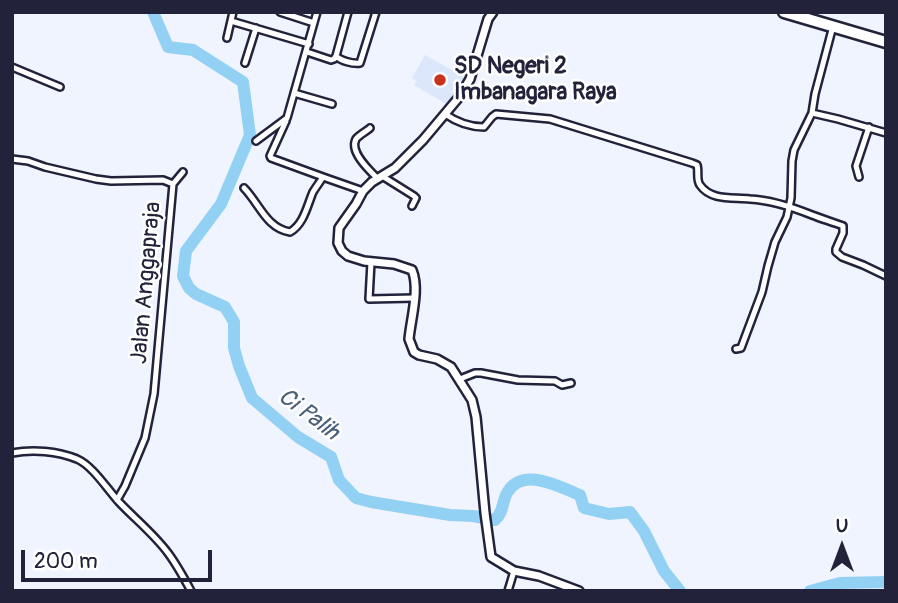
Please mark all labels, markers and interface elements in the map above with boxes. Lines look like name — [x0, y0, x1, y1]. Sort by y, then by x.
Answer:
place label: SD Negeri 2 Imbanagara Raya — [454, 53, 617, 107]
marker: SD Negeri 2 Imbanagara Raya — [432, 72, 448, 88]
street label: Jalan Anggapraja — [126, 201, 168, 365]
water label: Ci Palih — [272, 383, 344, 447]
north arrow — [807, 512, 877, 582]
text: U — [836, 514, 848, 538]
scale bar — [24, 536, 215, 580]
text: 200 m — [34, 548, 98, 575]

